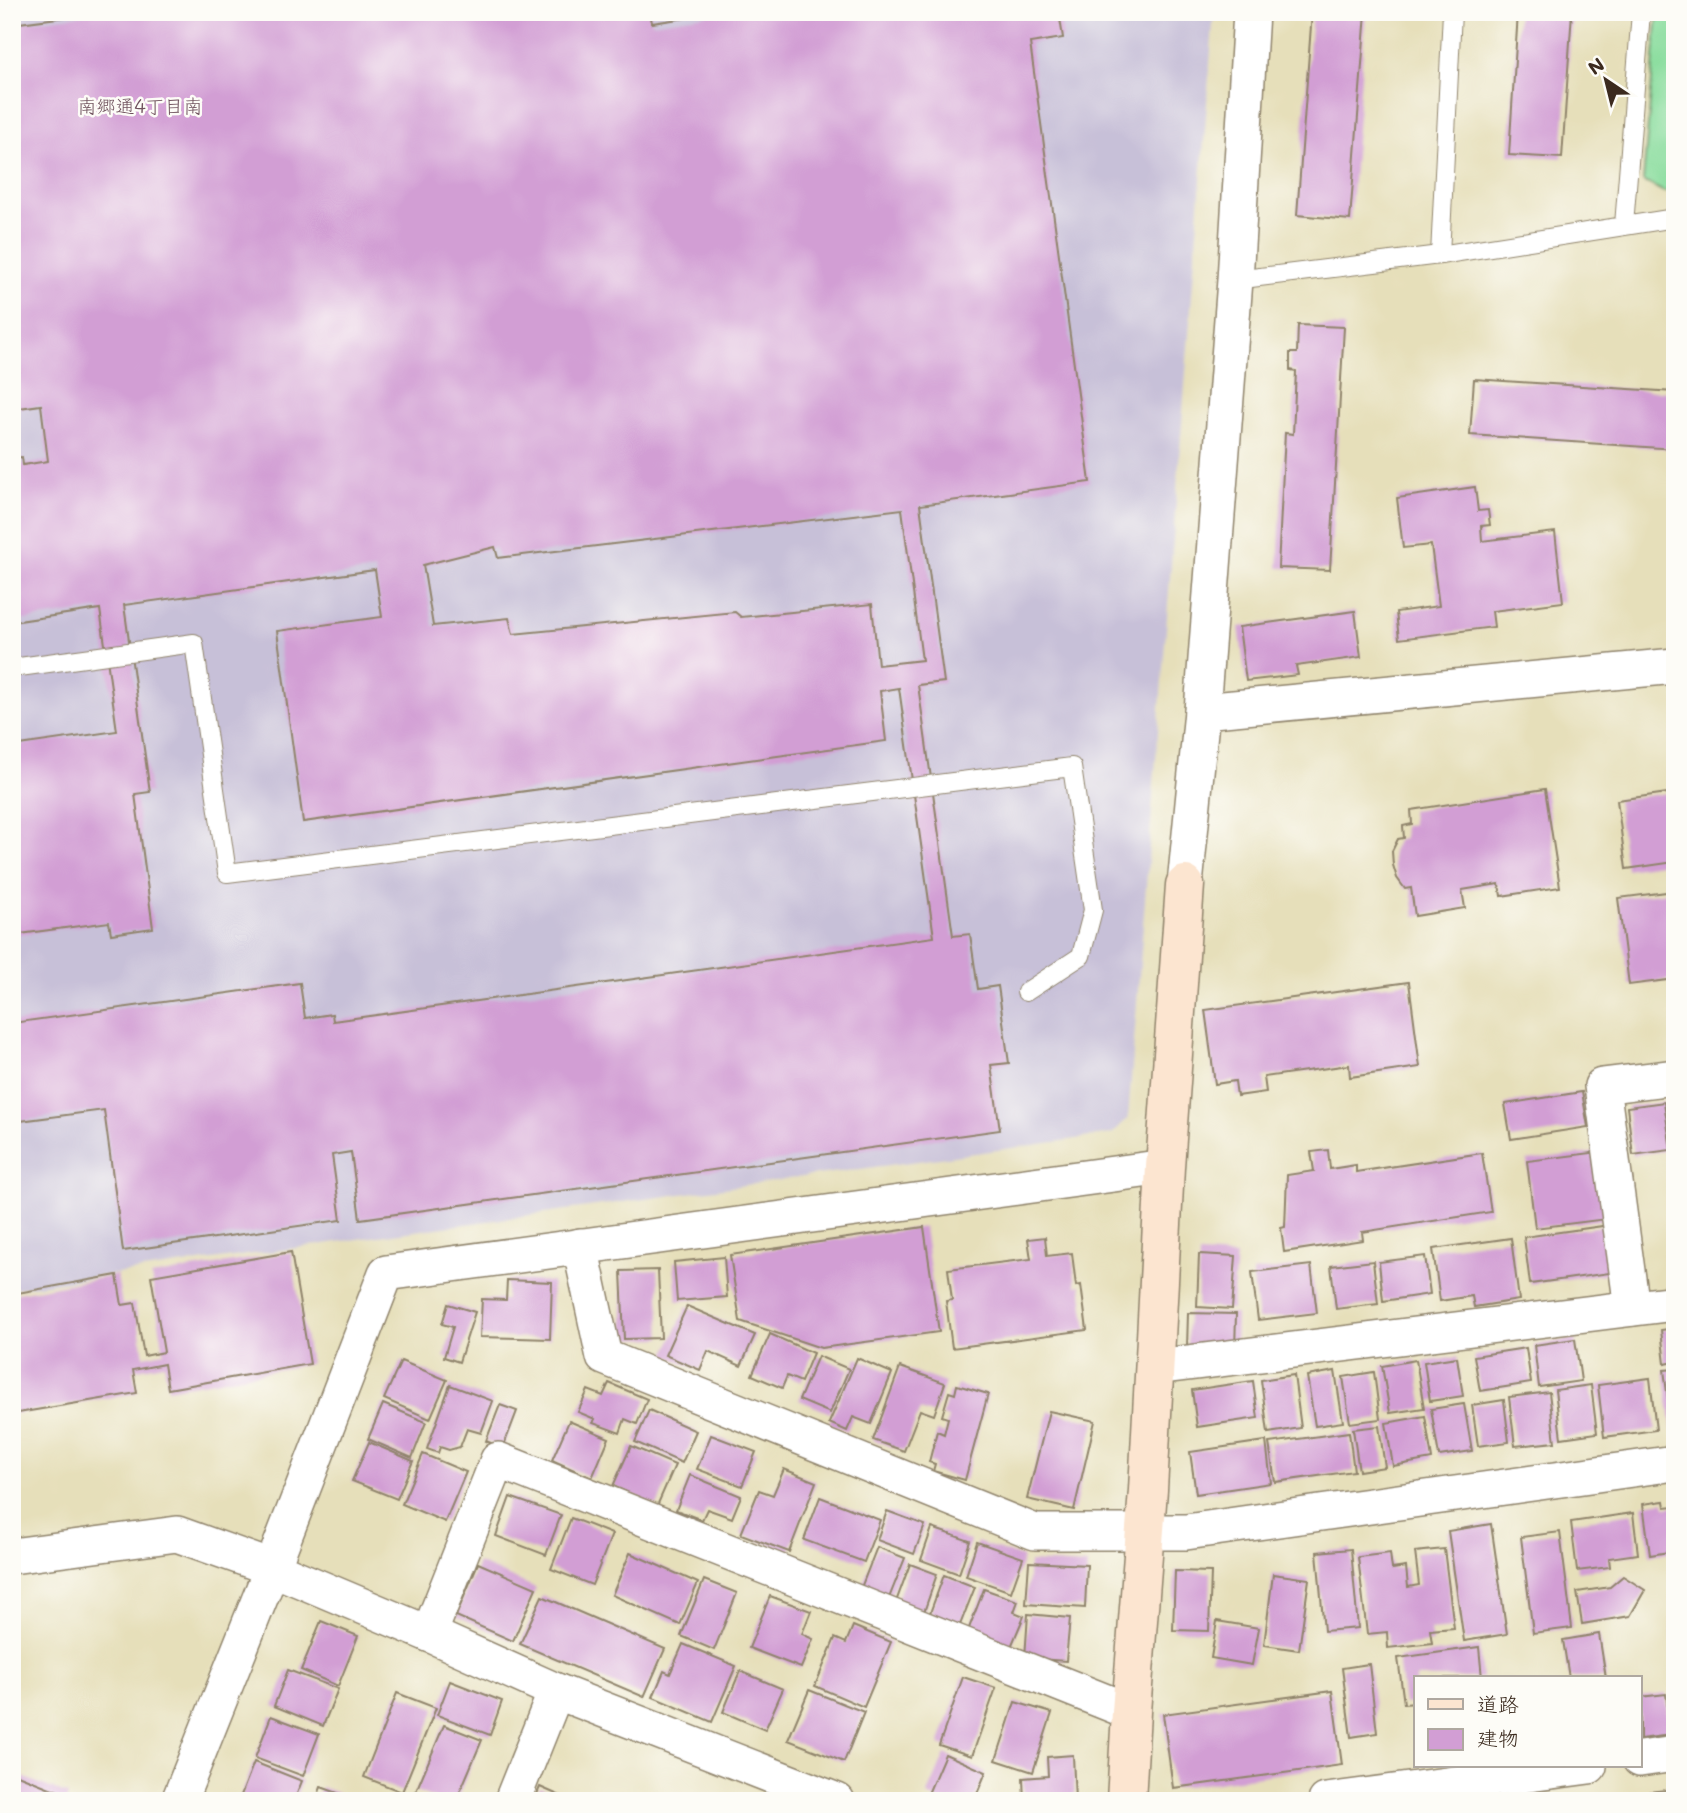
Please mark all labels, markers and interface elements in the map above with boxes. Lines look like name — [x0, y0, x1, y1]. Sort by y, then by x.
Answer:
north arrow — [1572, 46, 1642, 116]
text: N — [1583, 51, 1609, 80]
district label: 南郷通4丁目南 — [77, 93, 203, 118]
legend — [1414, 1676, 1642, 1768]
text: 道路 — [1477, 1690, 1519, 1717]
text: 建物 — [1477, 1724, 1519, 1751]

